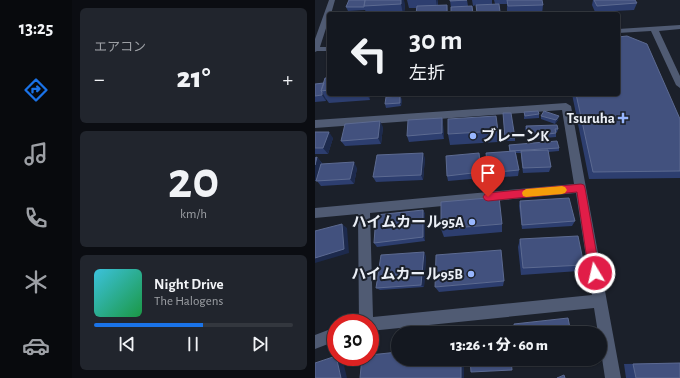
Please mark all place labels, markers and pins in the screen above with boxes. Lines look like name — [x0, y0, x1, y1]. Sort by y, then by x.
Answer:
place label: Tsuruha — [567, 111, 615, 126]
marker: Tsuruha — [618, 113, 628, 123]
place label: ブレーンK — [481, 127, 549, 144]
marker: ブレーンK — [468, 131, 478, 141]
pin — [471, 156, 505, 197]
place label: ハイムカール95A — [352, 214, 464, 230]
marker: ハイムカール95A — [467, 217, 477, 227]
place label: ハイムカール95B — [351, 266, 463, 282]
marker: ハイムカール95B — [466, 269, 476, 279]

